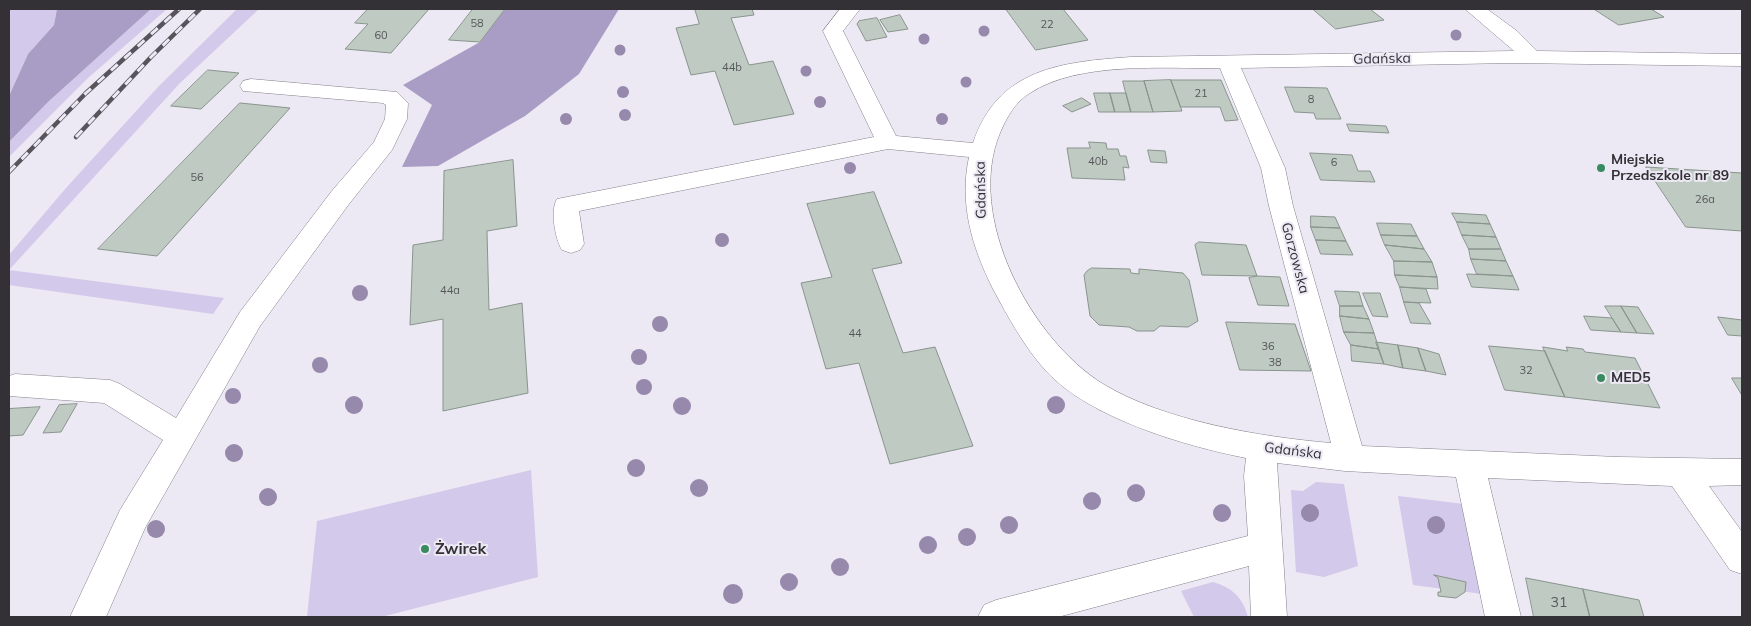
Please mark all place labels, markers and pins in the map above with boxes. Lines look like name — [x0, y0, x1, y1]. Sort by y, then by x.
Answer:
place label: Miejskie Przedszkole nr 89 — [1611, 152, 1729, 184]
marker: Miejskie Przedszkole nr 89 — [1595, 162, 1607, 174]
place label: MED5 — [1611, 370, 1651, 386]
marker: MED5 — [1595, 372, 1607, 384]
place label: Żwirek — [435, 539, 486, 559]
marker: Żwirek — [419, 543, 431, 555]

